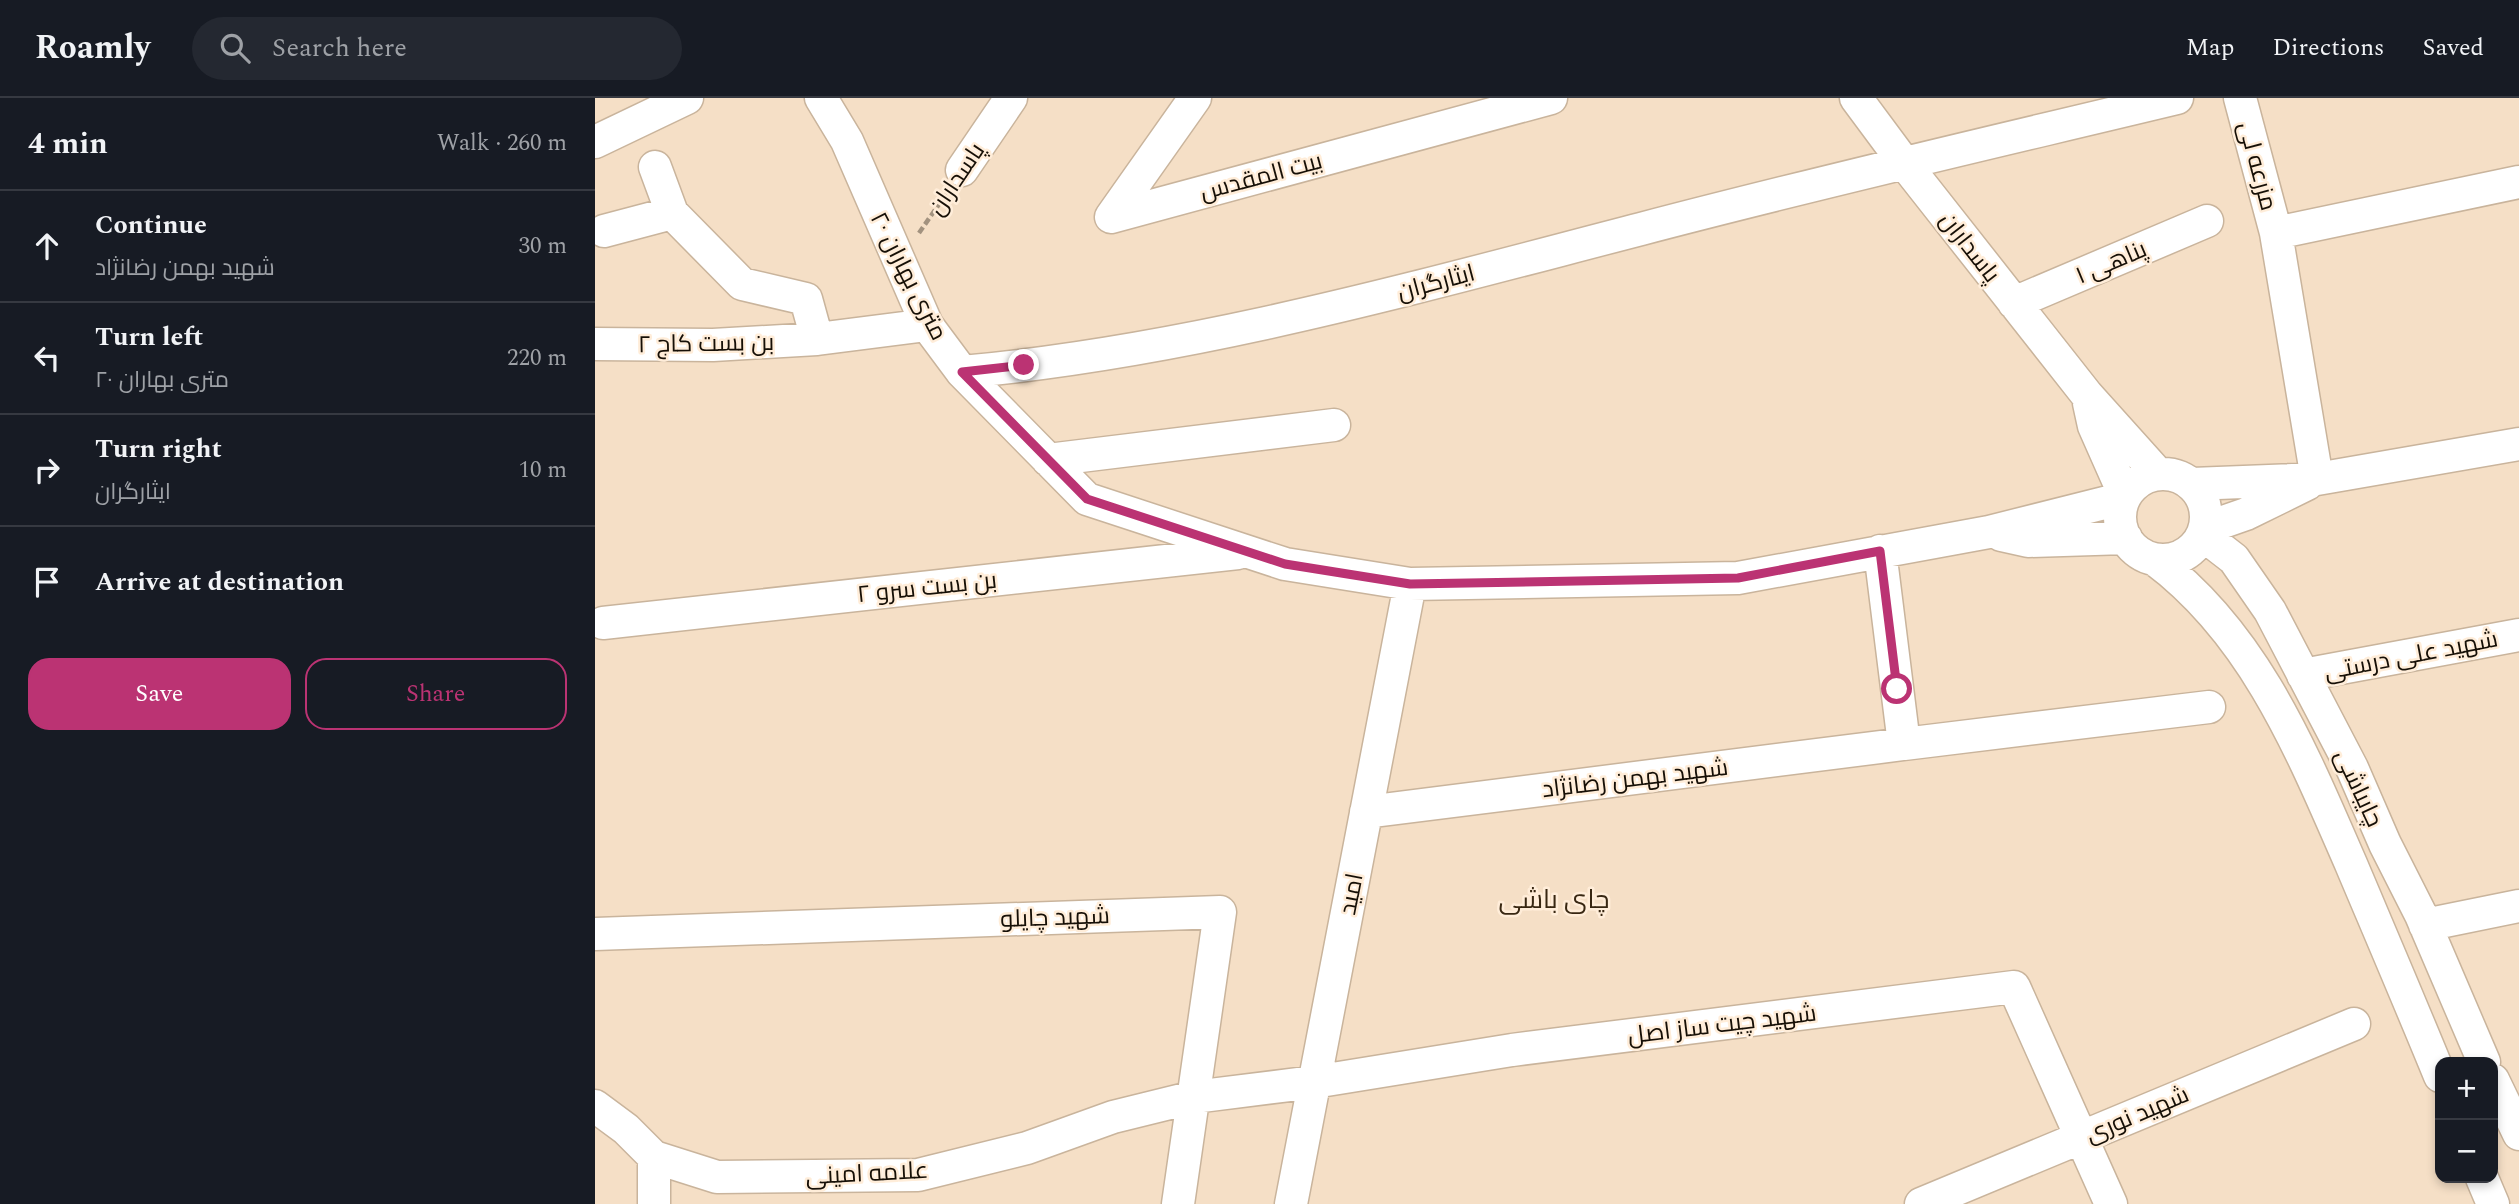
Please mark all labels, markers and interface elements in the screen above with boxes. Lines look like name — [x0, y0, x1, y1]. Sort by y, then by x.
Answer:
search box — [192, 17, 682, 80]
text: Roamly — [35, 23, 150, 73]
text: Search here — [272, 28, 407, 68]
icon: search — [216, 29, 254, 67]
text: Map — [2186, 30, 2234, 66]
text: Directions — [2272, 30, 2384, 66]
text: Saved — [2422, 30, 2484, 66]
street label: مزرعه لی — [2228, 118, 2286, 215]
text: 4 min — [28, 121, 108, 167]
text: Walk · 260 m — [437, 126, 567, 161]
street label: پاسداران — [919, 135, 995, 223]
street label: بیت المقدس — [1196, 143, 1327, 211]
street label: پاسداران — [1930, 204, 2009, 291]
text: Continue — [95, 205, 207, 245]
street label: ۲۰ متری بهاران — [860, 206, 956, 347]
icon: ahead — [28, 227, 66, 265]
text: 30 m — [518, 229, 567, 264]
street label: پناهی ۱ — [2070, 232, 2153, 294]
text: شهید بهمن رضانژاد — [95, 251, 275, 286]
street label: ایثارگران — [1393, 255, 1479, 311]
text: Turn left — [95, 317, 203, 357]
street label: بن بست کاج ۲ — [637, 325, 775, 363]
icon: left — [28, 339, 66, 377]
text: 220 m — [507, 341, 567, 376]
route end — [1008, 349, 1039, 380]
text: ۲۰ متری بهاران — [95, 363, 229, 398]
text: Turn right — [95, 429, 222, 469]
icon: right — [28, 451, 66, 489]
text: 10 m — [518, 453, 567, 488]
text: ایثارگران — [95, 475, 171, 510]
text: Arrive at destination — [95, 562, 344, 602]
icon: arrive — [28, 563, 66, 601]
street label: بن بست سرو ۲ — [855, 563, 999, 613]
street label: شهید علی درستی — [2321, 621, 2501, 690]
button: Save — [28, 658, 291, 730]
button: Share — [305, 658, 567, 730]
route start — [1881, 673, 1912, 704]
street label: چایباشی — [2324, 744, 2392, 833]
street label: شهید بهمن رضانژاد — [1540, 750, 1730, 808]
street label: امید — [1330, 870, 1374, 918]
district label: چای باشی — [1499, 880, 1610, 920]
street label: شهید چایلو — [1000, 898, 1110, 938]
street label: شهید چیت ساز اصل — [1626, 996, 1818, 1054]
map controls — [2435, 1057, 2498, 1183]
button: + — [2435, 1057, 2498, 1120]
street label: شهید نوری — [2080, 1077, 2195, 1153]
button: − — [2435, 1120, 2498, 1183]
street label: علامه امینی — [805, 1153, 929, 1195]

